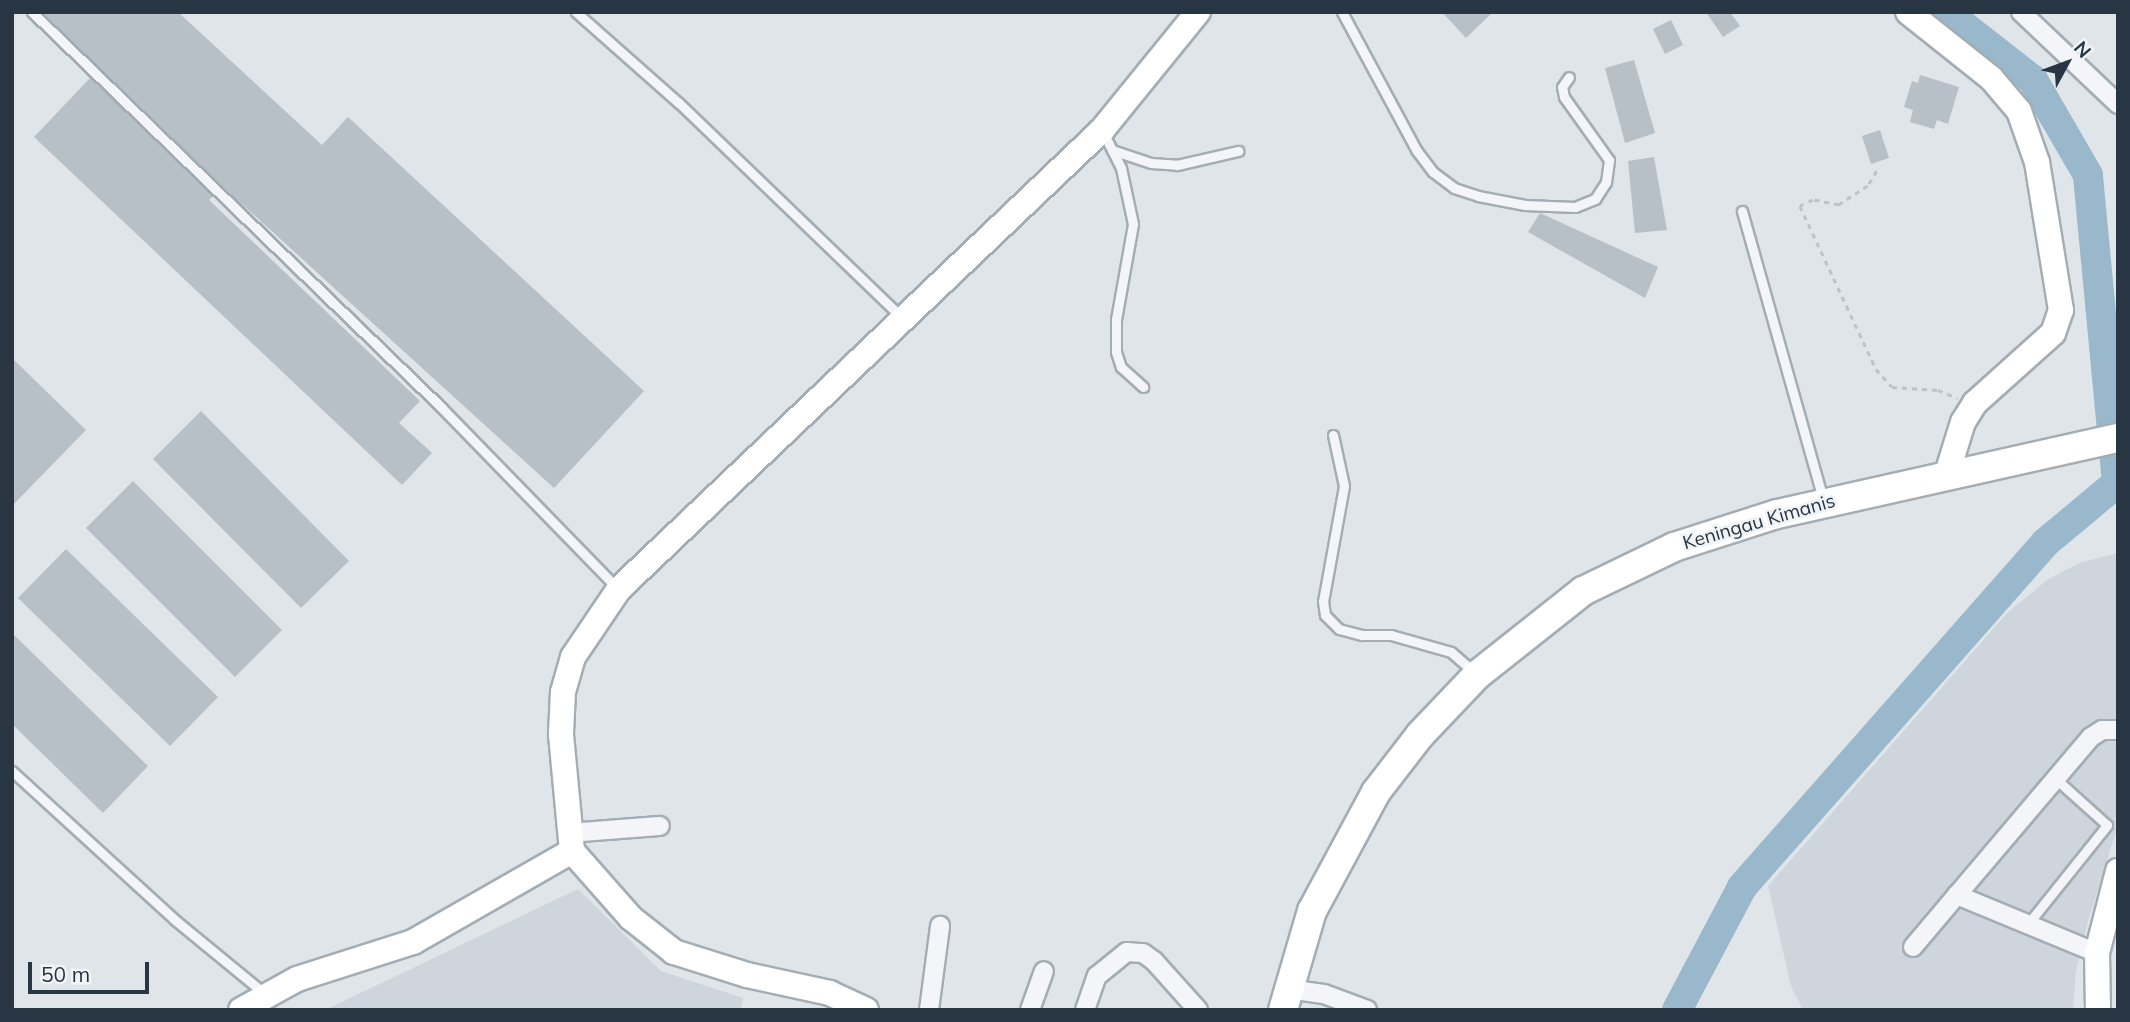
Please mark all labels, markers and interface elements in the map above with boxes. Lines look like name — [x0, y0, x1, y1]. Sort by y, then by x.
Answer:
north arrow — [2032, 28, 2102, 98]
text: N — [2069, 36, 2097, 63]
street label: Keningau Kimanis — [1680, 489, 1838, 555]
scale bar — [32, 948, 152, 992]
text: 50 m — [41, 961, 90, 987]

